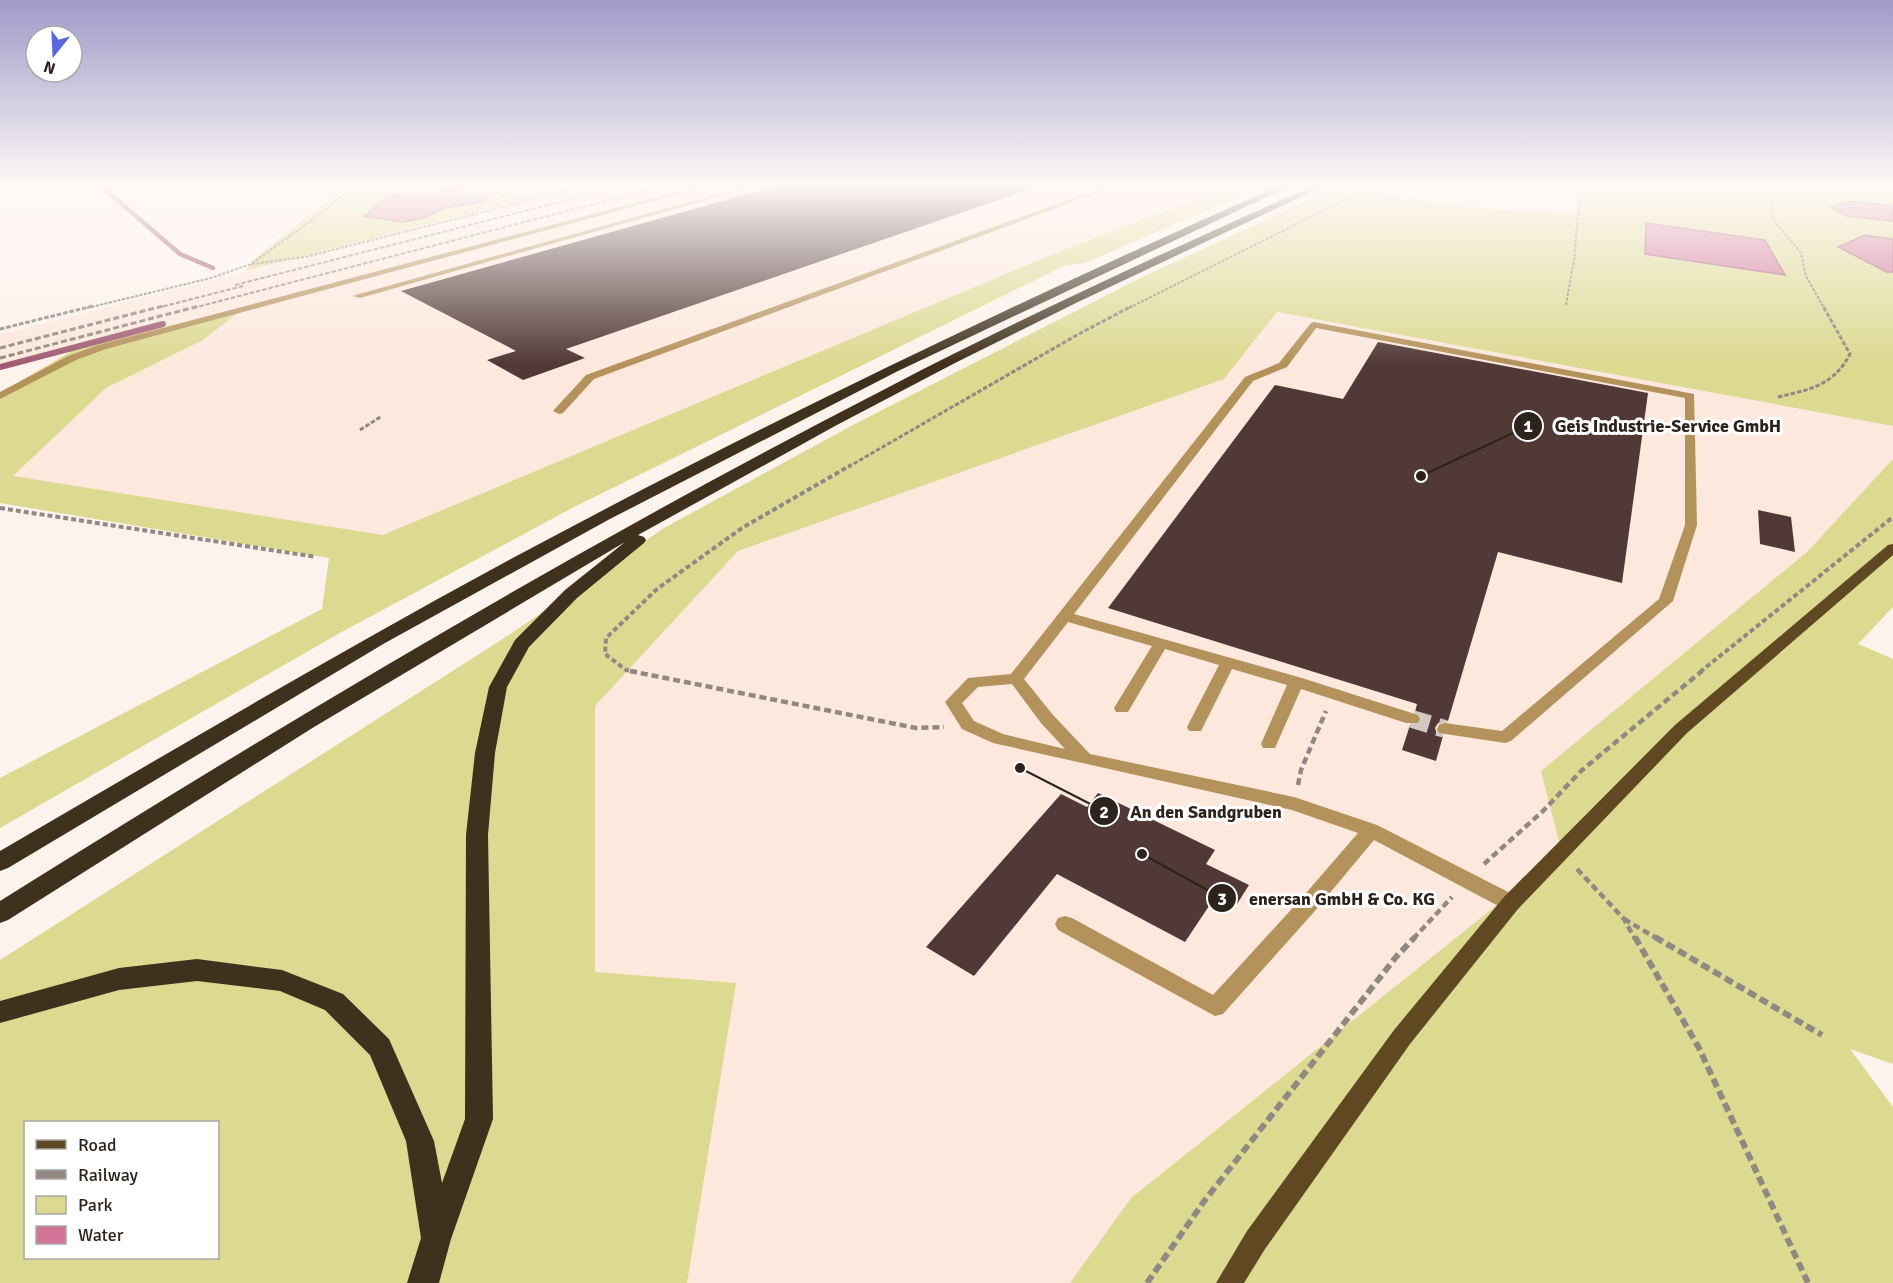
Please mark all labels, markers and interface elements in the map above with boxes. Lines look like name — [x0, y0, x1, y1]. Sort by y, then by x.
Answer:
north arrow — [24, 24, 84, 84]
text: N — [41, 56, 58, 79]
callout: Geis Industrie-Service GmbH — [1513, 408, 1793, 444]
text: 1 — [1523, 415, 1533, 437]
text: Geis Industrie-Service GmbH — [1555, 415, 1781, 437]
callout: An den Sandgruben — [1089, 793, 1294, 829]
text: 2 — [1099, 801, 1109, 823]
text: An den Sandgruben — [1130, 801, 1282, 823]
callout: enersan GmbH & Co. KG — [1207, 880, 1447, 916]
text: 3 — [1217, 888, 1227, 910]
text: enersan GmbH & Co. KG — [1249, 888, 1435, 910]
legend — [24, 1121, 219, 1259]
text: Road — [78, 1134, 117, 1156]
text: Railway — [78, 1164, 139, 1186]
text: Park — [78, 1194, 113, 1216]
text: Water — [78, 1224, 124, 1246]

